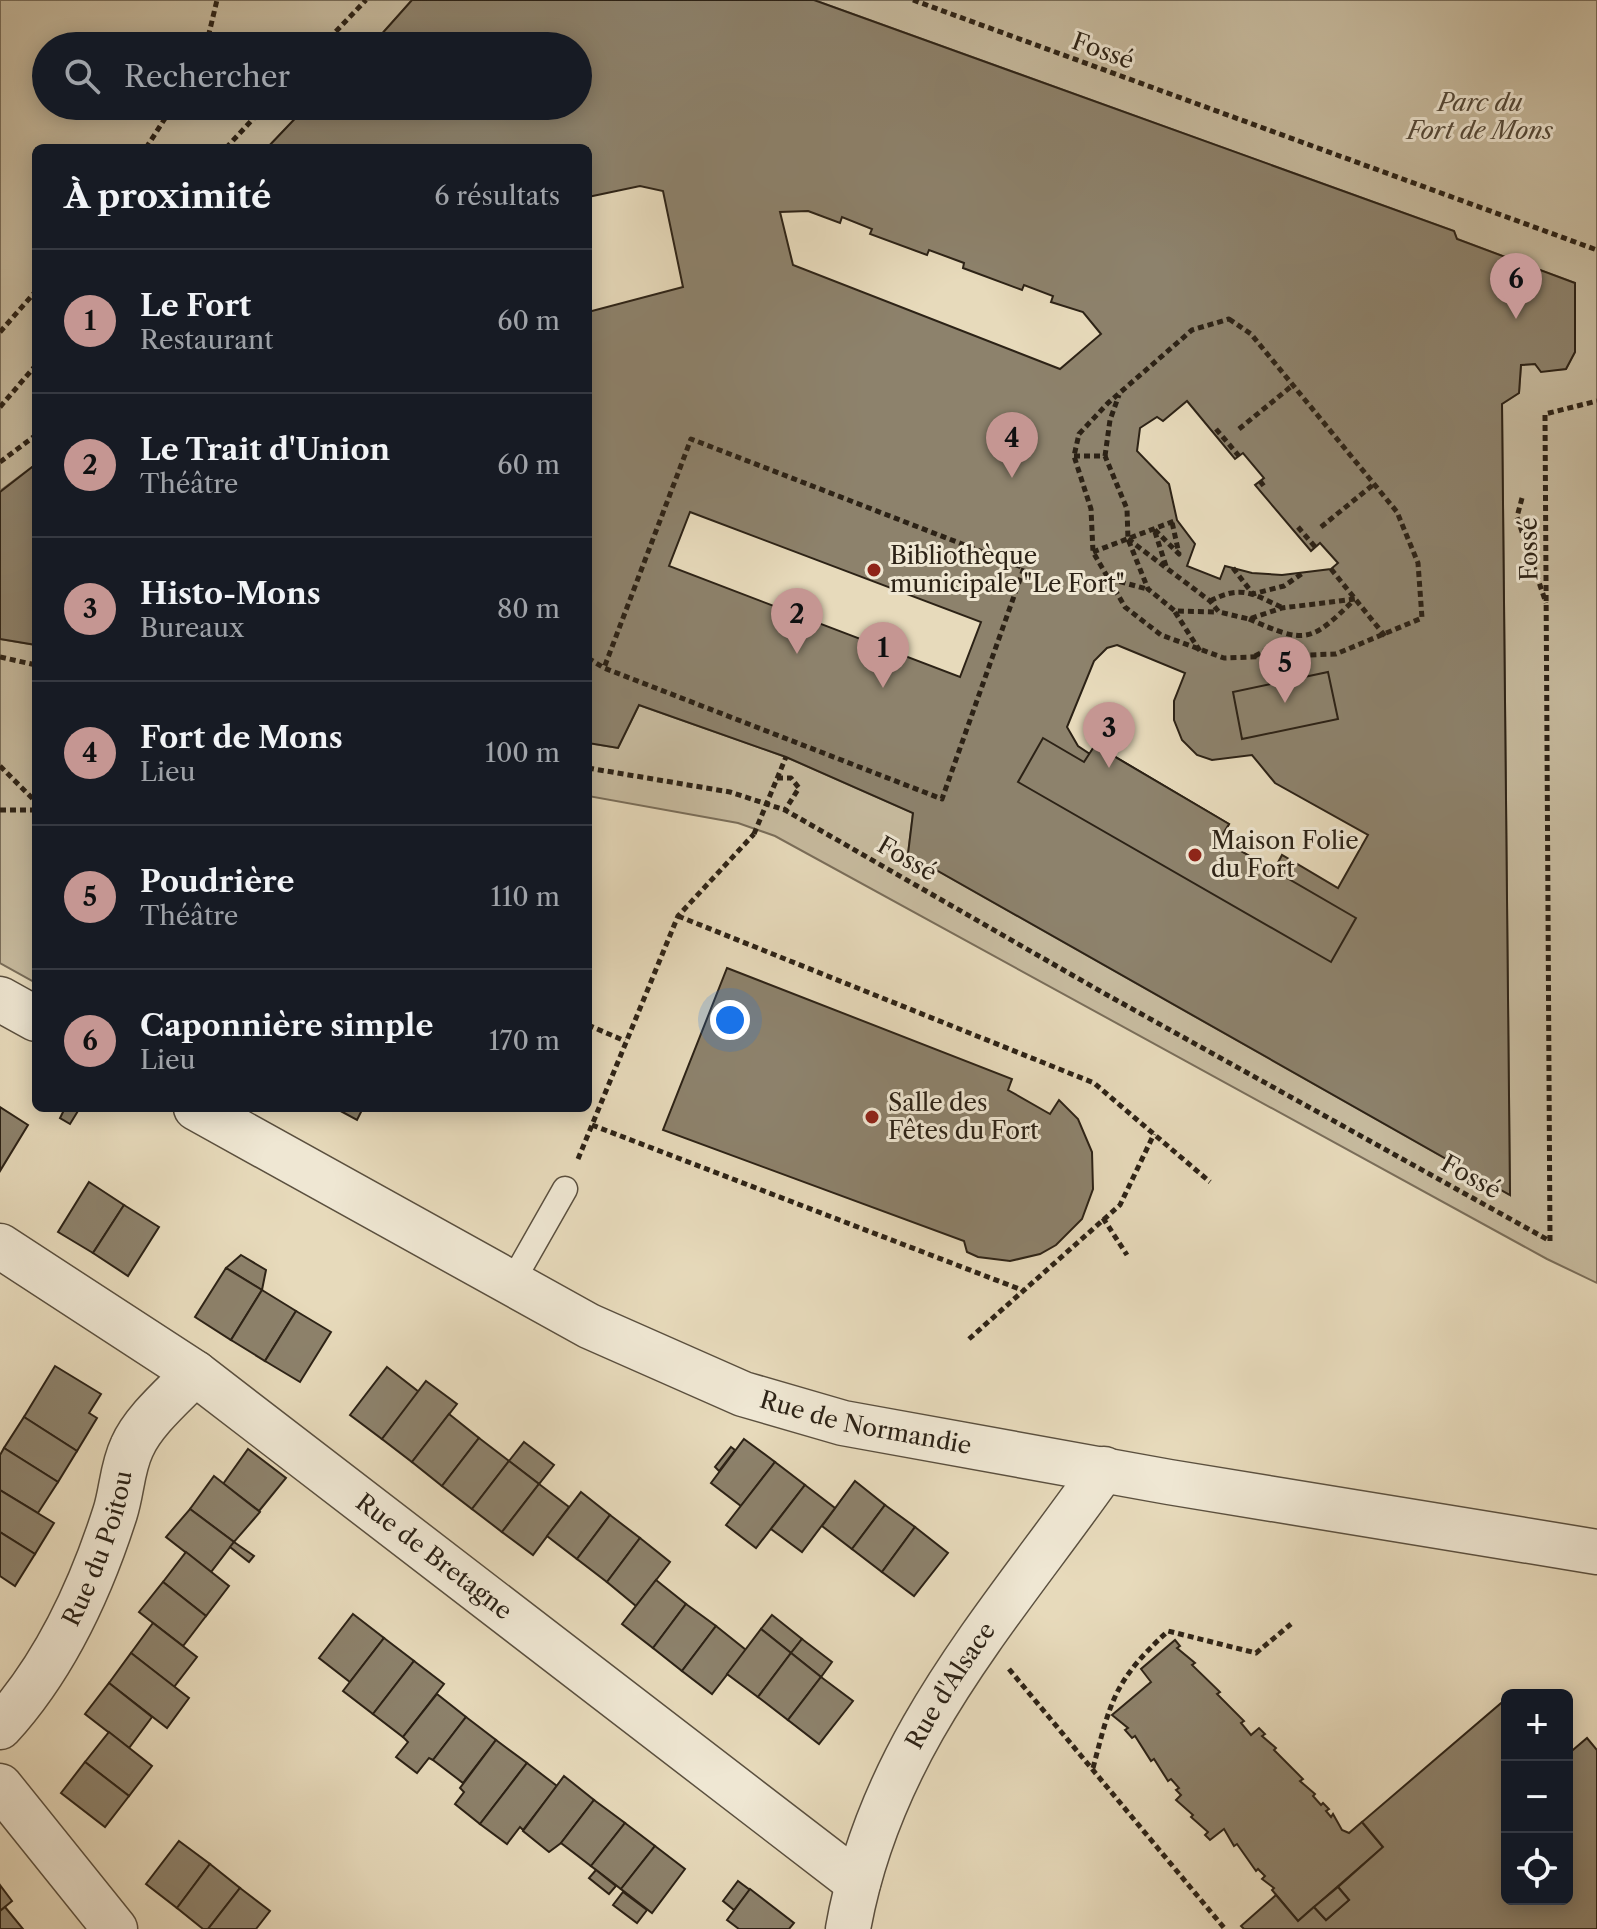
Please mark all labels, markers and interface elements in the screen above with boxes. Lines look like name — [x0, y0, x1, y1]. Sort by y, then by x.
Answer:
street label: Fossé — [1068, 26, 1138, 75]
search box — [32, 32, 592, 120]
icon: search — [60, 54, 104, 98]
text: Rechercher — [124, 58, 290, 95]
park label: Parc du Fort de Mons — [1405, 88, 1554, 145]
text: À proximité — [64, 175, 271, 217]
text: 6 résultats — [434, 180, 560, 212]
pin: 6 — [1490, 253, 1542, 319]
text: Le Fort — [140, 287, 251, 324]
text: 1 — [84, 305, 96, 337]
text: 60 m — [497, 305, 560, 337]
text: Restaurant — [140, 324, 274, 356]
pin: 4 — [986, 412, 1038, 478]
text: Le Trait d'Union — [140, 431, 390, 468]
text: 2 — [82, 449, 98, 481]
text: 60 m — [497, 449, 560, 481]
text: Théâtre — [140, 468, 238, 500]
street label: Fossé — [1513, 517, 1544, 581]
place label: Bibliothèque municipale "Le Fort" — [890, 541, 1125, 598]
marker: Bibliothèque municipale "Le Fort" — [865, 561, 883, 579]
text: Histo-Mons — [140, 575, 321, 612]
pin: 2 — [771, 588, 823, 654]
text: 3 — [83, 593, 97, 625]
text: 80 m — [497, 593, 560, 625]
text: Bureaux — [140, 612, 244, 644]
pin: 1 — [857, 622, 909, 688]
pin: 5 — [1259, 637, 1311, 703]
pin: 3 — [1083, 702, 1135, 768]
text: Fort de Mons — [140, 719, 343, 756]
text: 4 — [82, 737, 98, 769]
text: 100 m — [485, 737, 560, 769]
text: Lieu — [140, 756, 196, 788]
place label: Maison Folie du Fort — [1211, 826, 1359, 883]
street label: Fossé — [872, 830, 942, 887]
marker: Maison Folie du Fort — [1186, 846, 1204, 864]
text: Poudrière — [140, 863, 294, 900]
text: 5 — [83, 881, 97, 913]
text: 110 m — [491, 881, 560, 913]
text: Théâtre — [140, 900, 238, 932]
your location — [710, 1000, 750, 1040]
text: Caponnière simple — [140, 1007, 433, 1044]
text: 6 — [82, 1025, 98, 1057]
text: 170 m — [489, 1025, 560, 1057]
text: Lieu — [140, 1044, 196, 1076]
place label: Salle des Fêtes du Fort — [888, 1088, 1039, 1145]
marker: Salle des Fêtes du Fort — [863, 1108, 881, 1126]
street label: Fossé — [1436, 1148, 1506, 1205]
street label: Rue de Normandie — [757, 1385, 974, 1460]
street label: Rue du Poitou — [56, 1468, 138, 1631]
street label: Rue de Bretagne — [350, 1487, 518, 1625]
street label: Rue d'Alsace — [899, 1616, 1001, 1754]
map controls — [1501, 1689, 1573, 1905]
button: + — [1501, 1689, 1573, 1761]
button: − — [1501, 1761, 1573, 1833]
button: locate — [1501, 1833, 1573, 1905]

